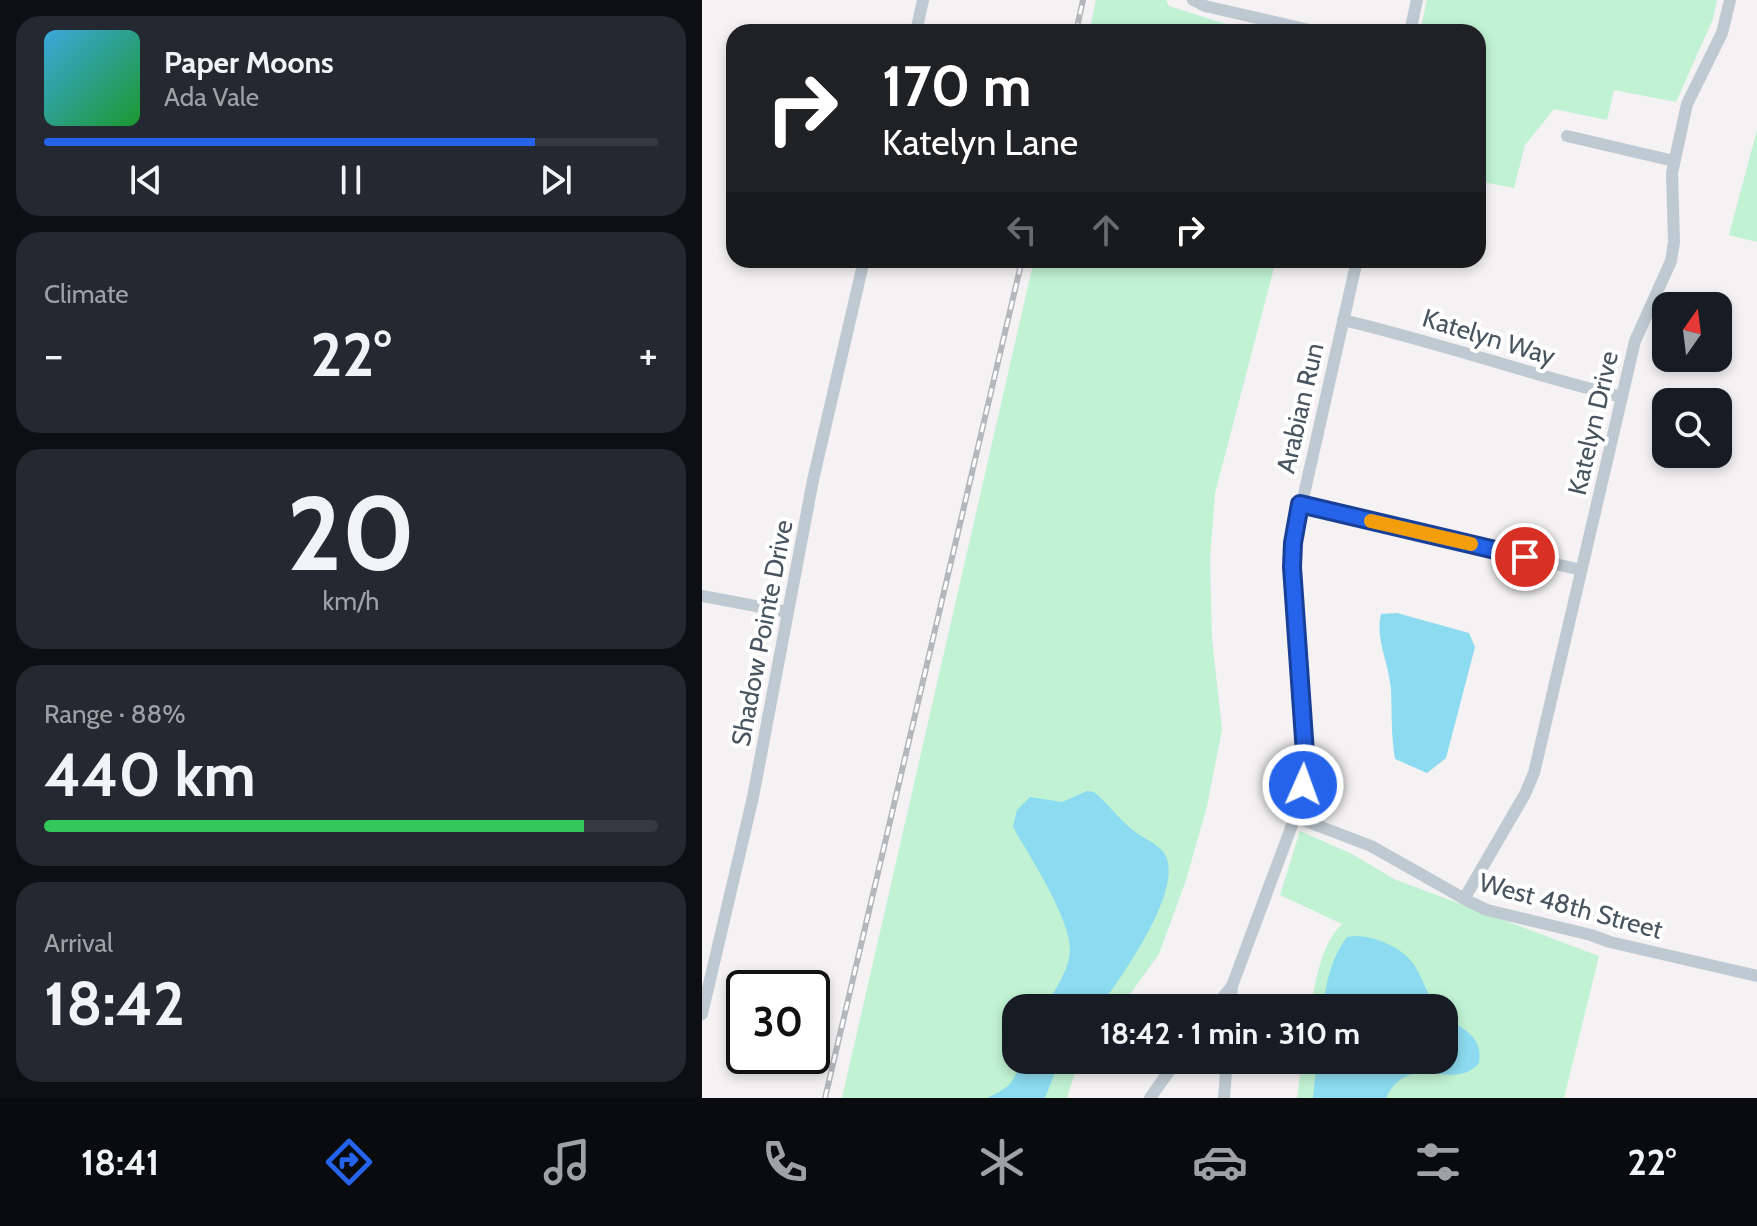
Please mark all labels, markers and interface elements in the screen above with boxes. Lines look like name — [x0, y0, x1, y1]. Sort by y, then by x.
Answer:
text: Paper Moons — [164, 44, 334, 81]
text: 170 m — [882, 52, 1032, 120]
icon: right — [750, 56, 854, 160]
text: Ada Vale — [164, 81, 259, 113]
text: Katelyn Lane — [882, 120, 1078, 164]
icon: previous — [124, 158, 168, 202]
icon: pause — [329, 158, 373, 202]
icon: next — [534, 158, 578, 202]
icon: left — [1000, 208, 1044, 252]
icon: ahead — [1084, 208, 1128, 252]
icon: right — [1168, 208, 1212, 252]
text: Climate — [44, 278, 129, 310]
north arrow — [1652, 292, 1732, 372]
map controls — [1652, 292, 1732, 468]
street label: Katelyn Way — [1419, 302, 1559, 372]
text: 22° — [311, 318, 391, 391]
text: − — [44, 328, 63, 381]
text: + — [639, 328, 658, 381]
street label: Arabian Run — [1269, 340, 1331, 476]
street label: Katelyn Drive — [1561, 348, 1625, 498]
button: search — [1652, 388, 1732, 468]
text: 20 — [287, 470, 415, 596]
street label: Shadow Pointe Drive — [724, 517, 800, 749]
pin — [1491, 523, 1559, 591]
icon: arrive — [1503, 535, 1547, 579]
text: km/h — [323, 585, 379, 617]
text: Range · 88% — [44, 698, 186, 730]
text: 440 km — [44, 738, 256, 811]
position arrow — [1261, 743, 1345, 827]
street label: West 48th Street — [1476, 866, 1666, 946]
text: Arrival — [44, 927, 113, 959]
text: 18:42 — [44, 967, 185, 1040]
speed limit sign: 30 — [726, 970, 830, 1074]
text: 18:42 · 1 min · 310 m — [1100, 1015, 1360, 1052]
icon: directions — [321, 1134, 377, 1190]
icon: music — [539, 1134, 595, 1190]
icon: phone — [757, 1134, 813, 1190]
icon: climate — [974, 1134, 1030, 1190]
icon: car — [1192, 1134, 1248, 1190]
icon: filters — [1410, 1134, 1466, 1190]
text: 18:41 — [81, 1140, 159, 1184]
text: 22° — [1628, 1140, 1676, 1184]

